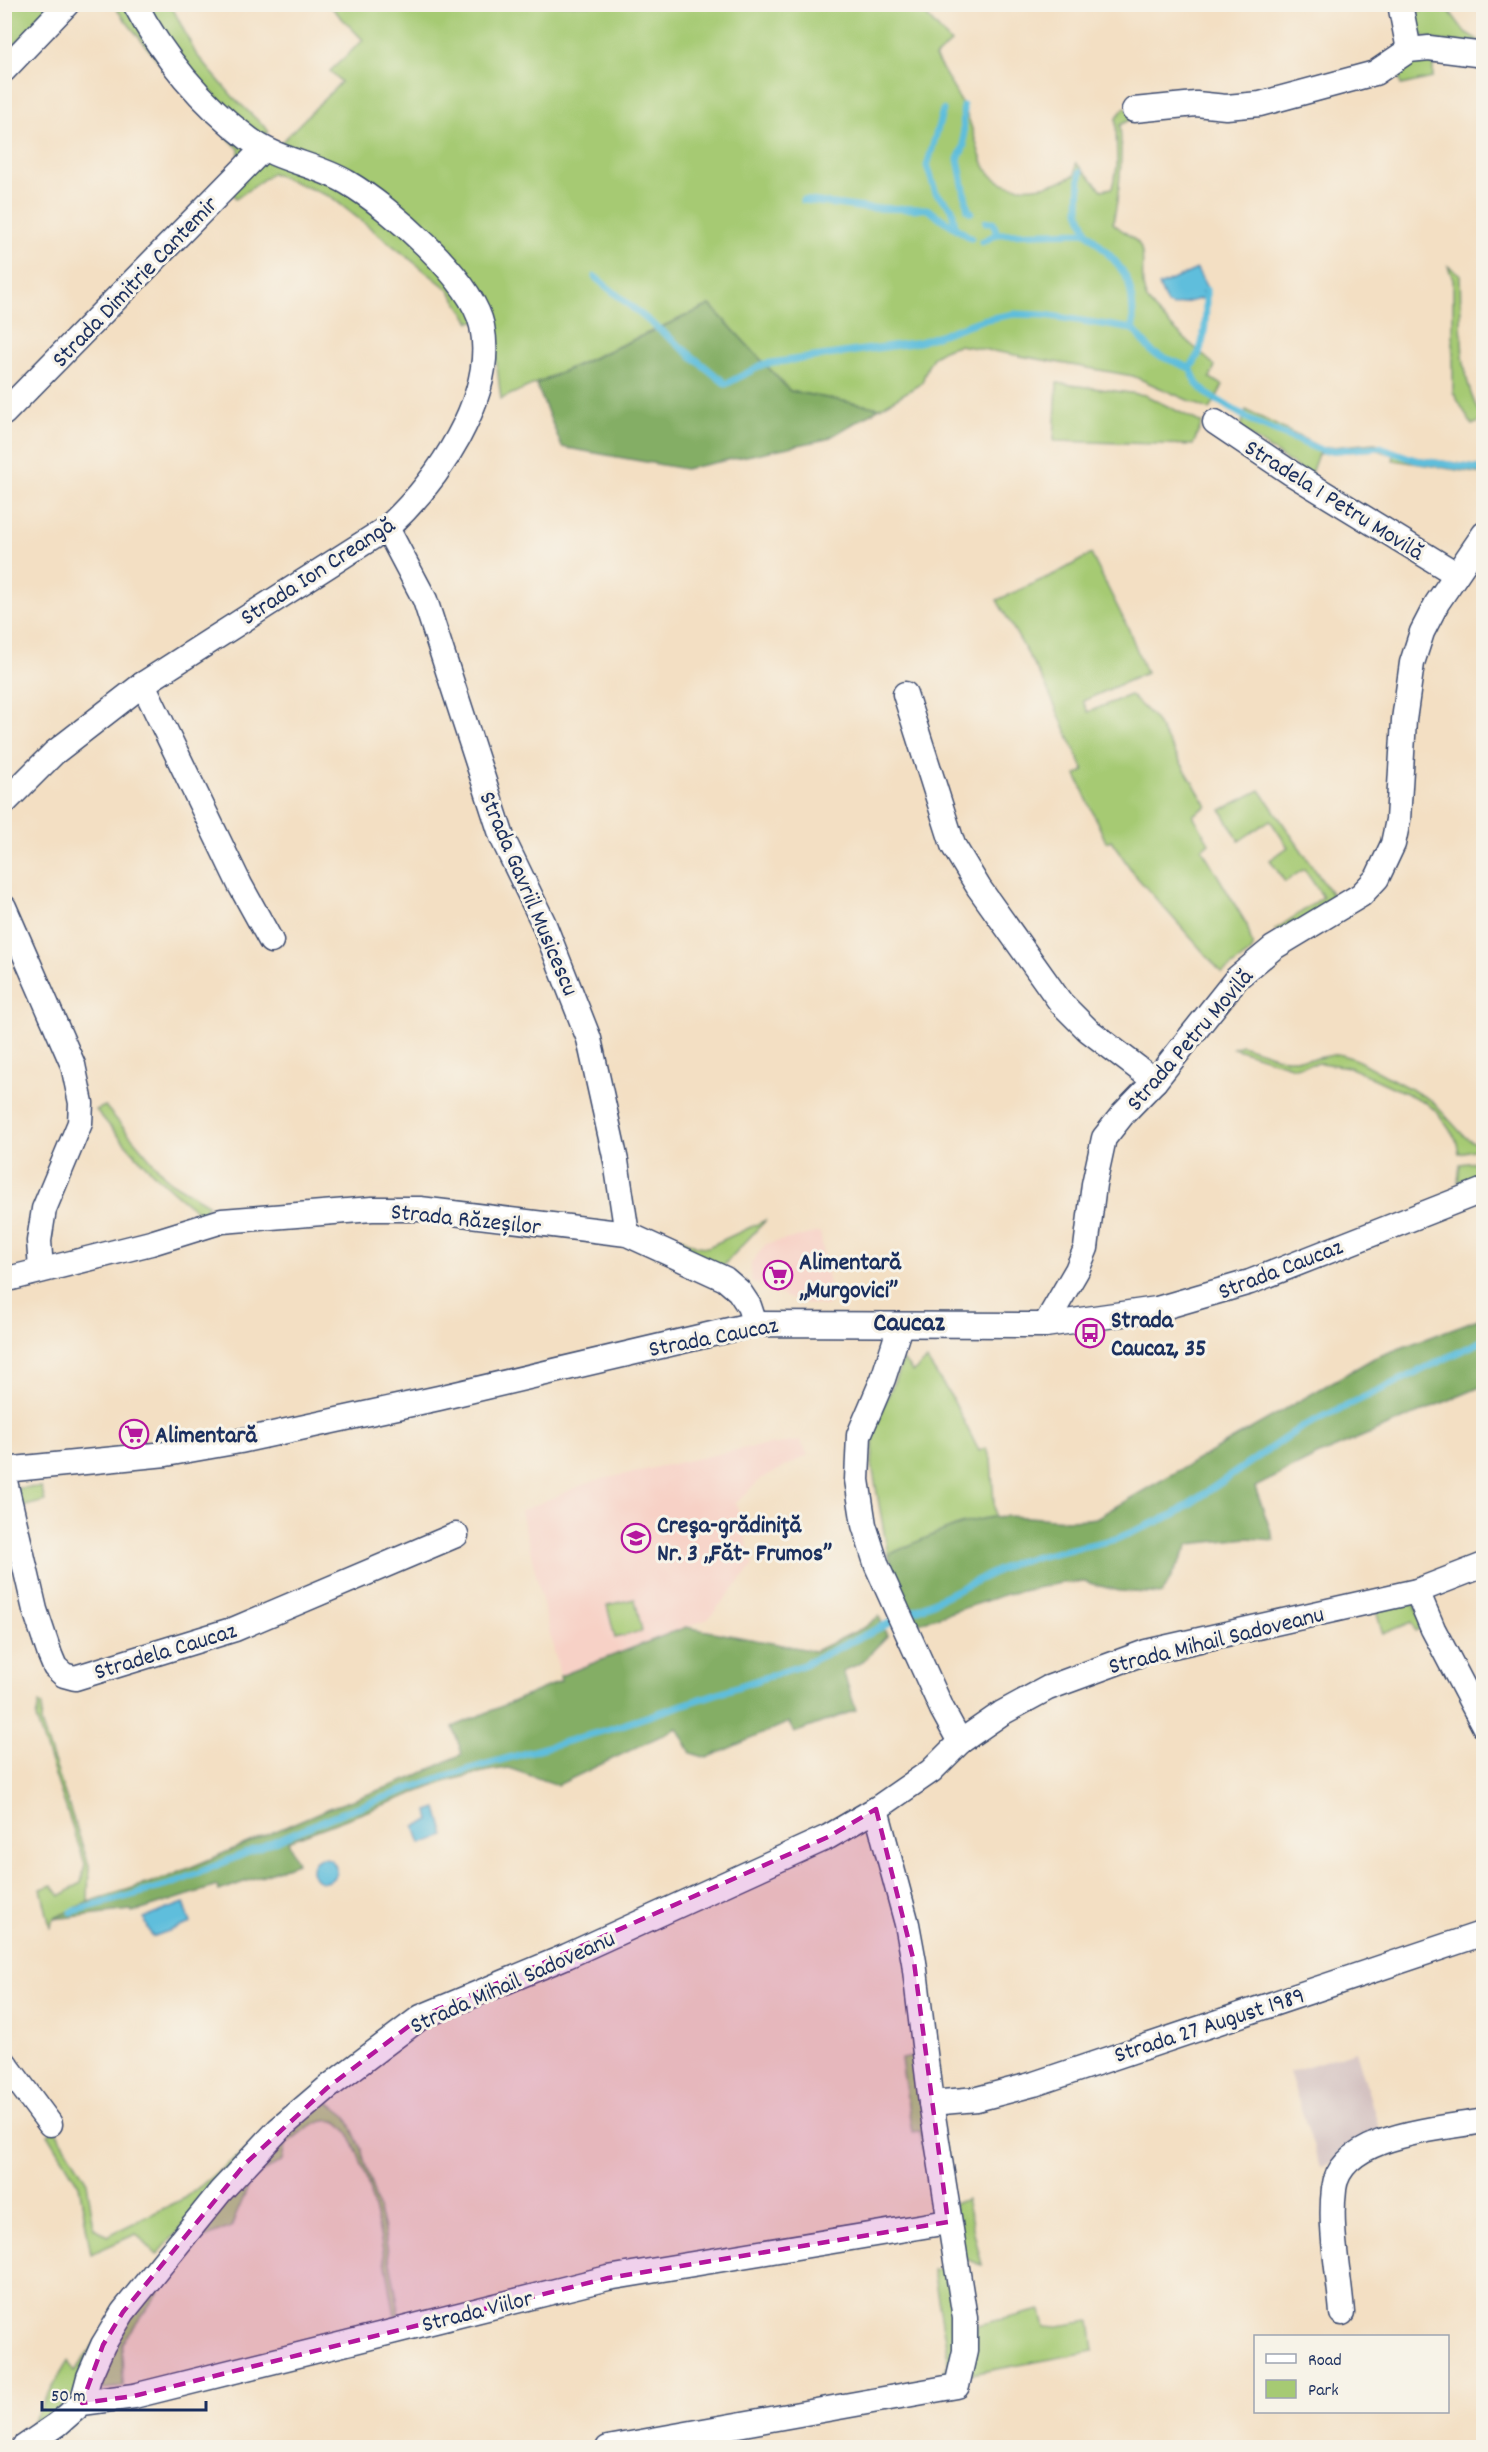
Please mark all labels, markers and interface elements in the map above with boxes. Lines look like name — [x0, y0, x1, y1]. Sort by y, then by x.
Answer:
street label: Strada Dimitrie Cantemir — [45, 190, 227, 376]
street label: Stradela 1 Petru Movilă — [1237, 432, 1430, 571]
street label: Strada Ion Creangă — [235, 510, 403, 635]
street label: Strada Gavriil Musicescu — [469, 787, 586, 1002]
street label: Strada Petru Movilă — [1120, 962, 1263, 1120]
street label: Strada Răzeșilor — [389, 1196, 543, 1246]
street label: Strada Caucaz — [1214, 1231, 1348, 1310]
place label: Alimentară „Murgovici” — [799, 1247, 902, 1309]
supermarket icon: Alimentară „Murgovici” — [762, 1259, 794, 1291]
district label: Caucaz — [873, 1305, 945, 1344]
place label: Strada Caucaz, 35 — [1111, 1305, 1206, 1367]
street label: Strada Caucaz — [646, 1310, 781, 1368]
bus stop icon: Strada Caucaz, 35 — [1074, 1317, 1106, 1349]
supermarket icon: Alimentară — [118, 1418, 150, 1450]
place label: Alimentară — [155, 1420, 258, 1454]
place label: Creşa-grădiniţă Nr. 3 „Făt- Frumos” — [657, 1510, 832, 1572]
school or university icon: Creşa-grădiniţă Nr. 3 „Făt- Frumos” — [620, 1522, 652, 1554]
street label: Strada Mihail Sadoveanu — [1105, 1599, 1328, 1685]
street label: Stradela Caucaz — [90, 1615, 241, 1691]
street label: Strada Mihail Sadoveanu — [405, 1923, 621, 2044]
street label: Strada 27 August 1989 — [1110, 1980, 1310, 2074]
street label: Strada Viilor — [419, 2283, 537, 2343]
legend — [1254, 2335, 1449, 2413]
text: Road — [1308, 2349, 1342, 2374]
scale bar — [42, 2374, 206, 2412]
text: Park — [1308, 2379, 1339, 2404]
text: 50 m — [51, 2385, 86, 2410]

